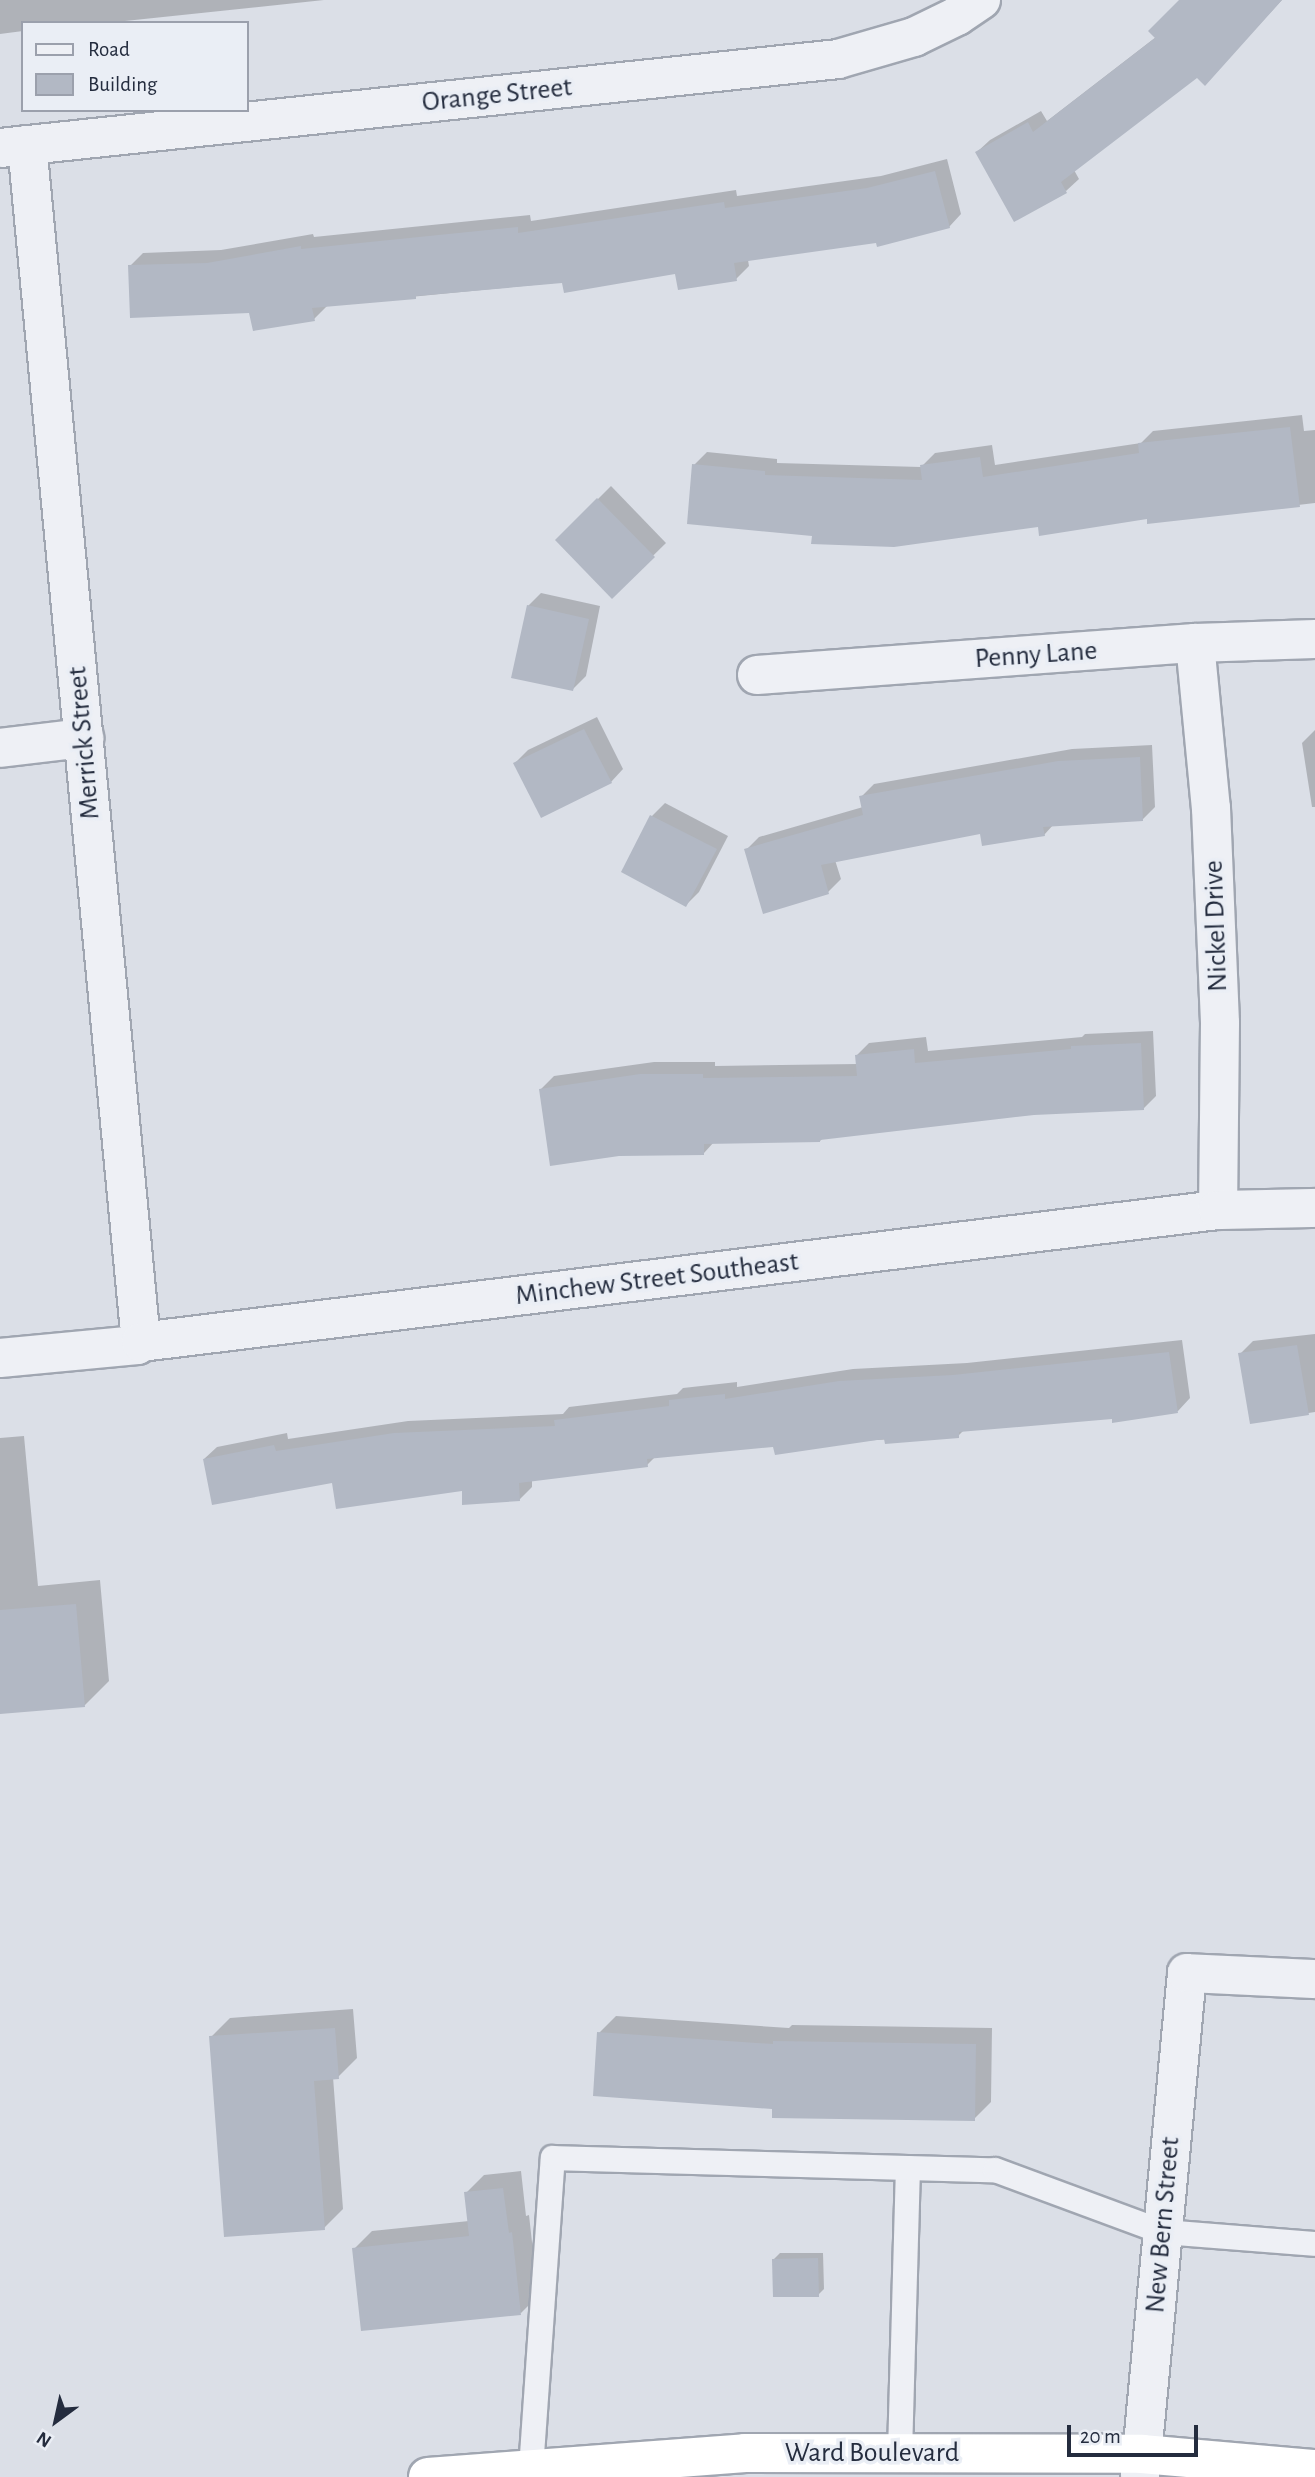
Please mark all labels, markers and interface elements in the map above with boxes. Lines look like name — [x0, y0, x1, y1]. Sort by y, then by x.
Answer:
legend — [21, 21, 248, 112]
text: Road — [88, 39, 130, 60]
street label: Orange Street — [420, 70, 574, 120]
text: Building — [88, 74, 157, 95]
street label: Penny Lane — [974, 634, 1098, 676]
street label: Merrick Street — [61, 665, 107, 821]
street label: Nickel Drive — [1197, 860, 1235, 992]
street label: Minchew Street Southeast — [514, 1245, 800, 1313]
street label: New Bern Street — [1139, 2136, 1187, 2314]
north arrow — [21, 2386, 91, 2456]
scale bar — [1070, 2410, 1201, 2454]
text: 20 m — [1080, 2426, 1121, 2447]
text: N — [34, 2427, 55, 2451]
street label: Ward Boulevard — [785, 2436, 959, 2470]

